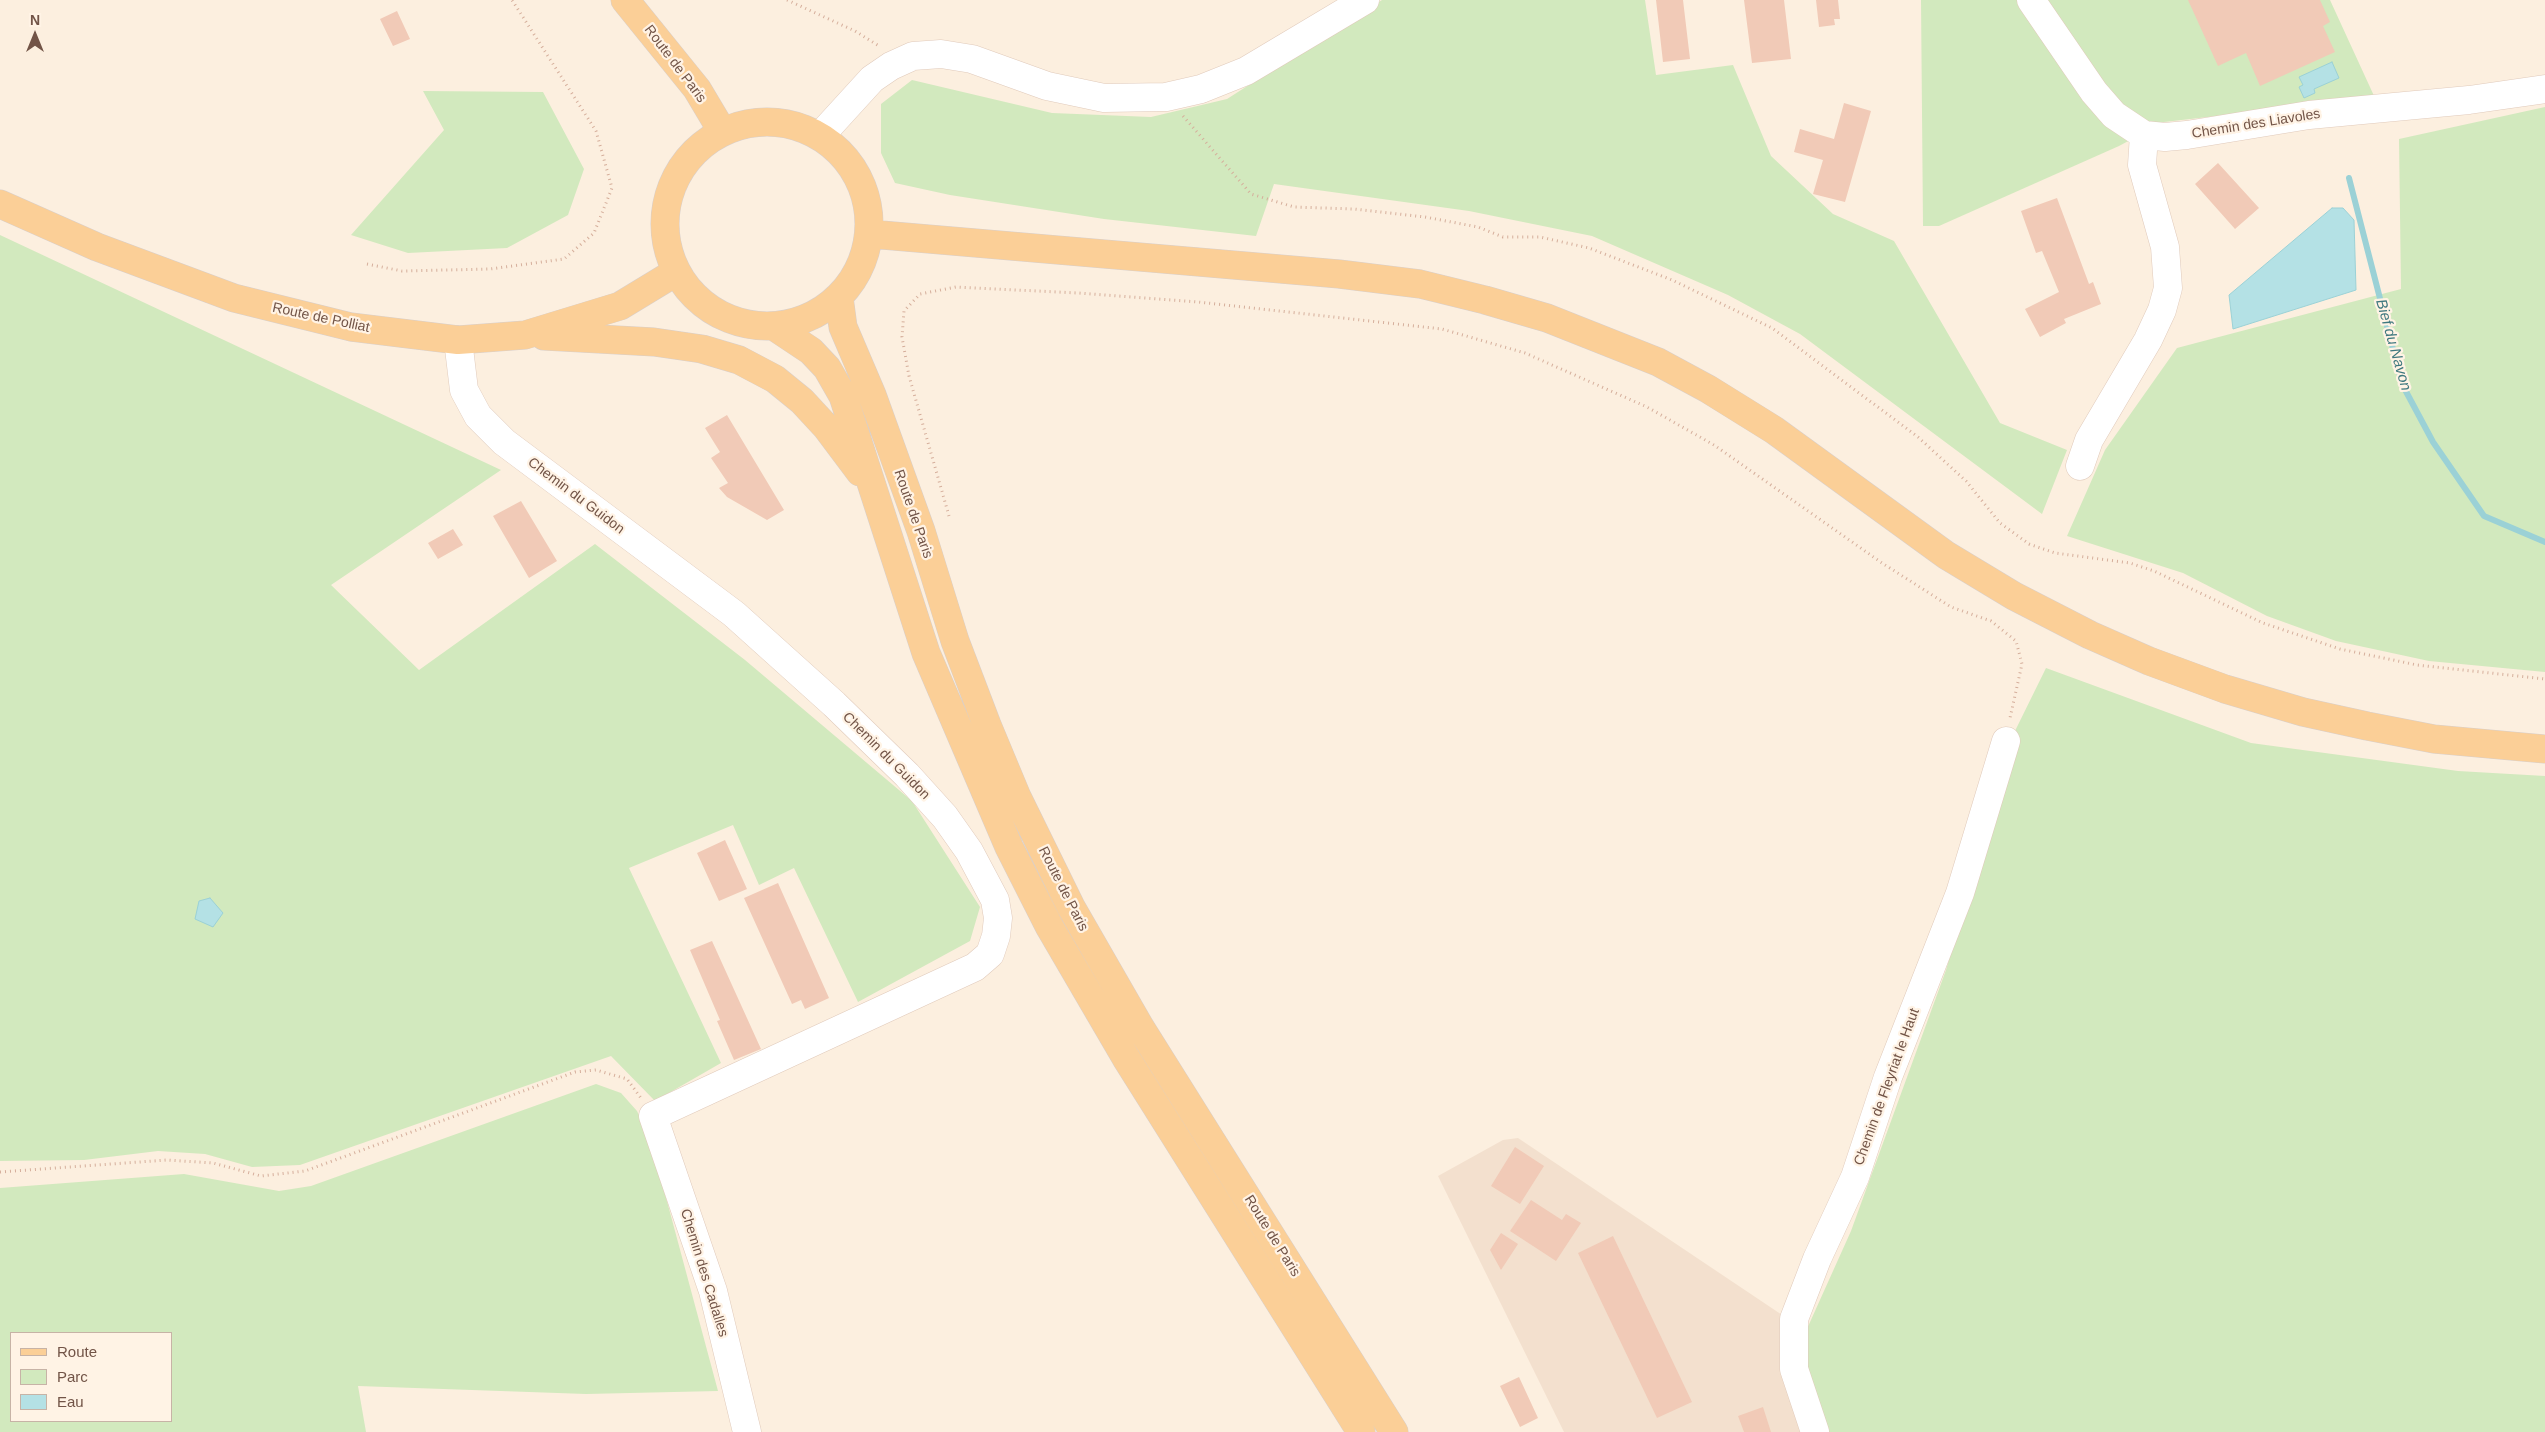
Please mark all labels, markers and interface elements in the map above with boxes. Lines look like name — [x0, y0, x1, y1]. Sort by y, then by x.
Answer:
north arrow — [10, 10, 60, 60]
text: N — [30, 12, 40, 28]
street label: Route de Paris — [640, 22, 710, 106]
street label: Chemin des Liavoles — [2191, 106, 2321, 142]
water label: Bief du Navon — [2371, 297, 2415, 393]
street label: Route de Polliat — [271, 300, 371, 336]
street label: Chemin du Guidon — [524, 454, 628, 538]
street label: Route de Paris — [890, 467, 936, 561]
street label: Chemin du Guidon — [839, 709, 933, 803]
street label: Route de Paris — [1034, 844, 1092, 934]
street label: Chemin de Fleyriat le Haut — [1851, 1006, 1923, 1168]
street label: Route de Paris — [1240, 1192, 1304, 1280]
street label: Chemin des Cadalles — [677, 1207, 731, 1339]
legend — [10, 1332, 172, 1422]
text: Route — [57, 1343, 97, 1360]
text: Parc — [57, 1368, 88, 1385]
text: Eau — [57, 1393, 84, 1410]

